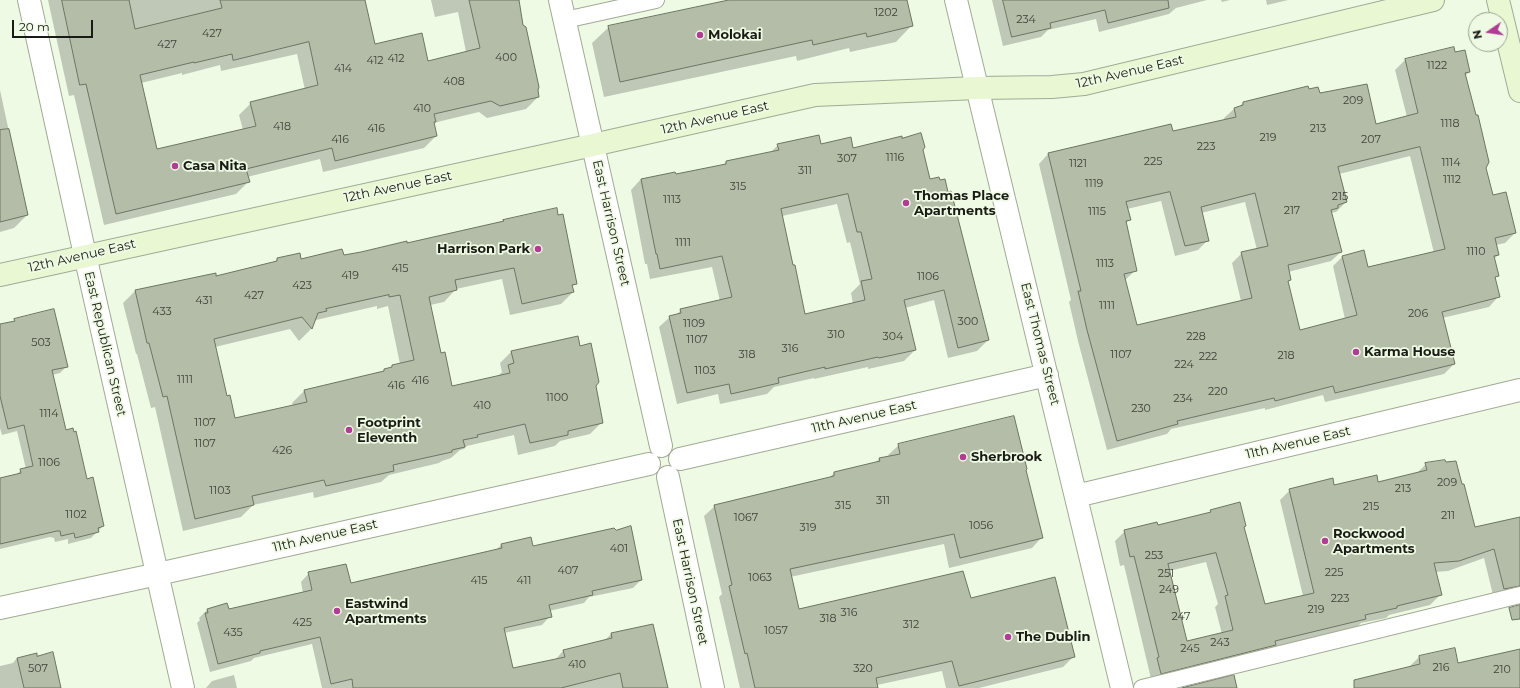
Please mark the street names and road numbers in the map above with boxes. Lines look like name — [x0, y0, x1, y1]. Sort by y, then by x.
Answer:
street label: 12th Avenue East — [1075, 52, 1185, 92]
street label: 12th Avenue East — [660, 98, 770, 138]
street label: East Harrison Street — [589, 158, 633, 288]
street label: 12th Avenue East — [343, 168, 453, 206]
street label: 12th Avenue East — [27, 236, 137, 276]
street label: East Republican Street — [81, 270, 129, 418]
street label: East Thomas Street — [1017, 281, 1063, 407]
street label: 11th Avenue East — [810, 397, 918, 437]
street label: 11th Avenue East — [1244, 423, 1352, 463]
street label: 11th Avenue East — [271, 516, 379, 556]
street label: East Harrison Street — [669, 517, 711, 647]

